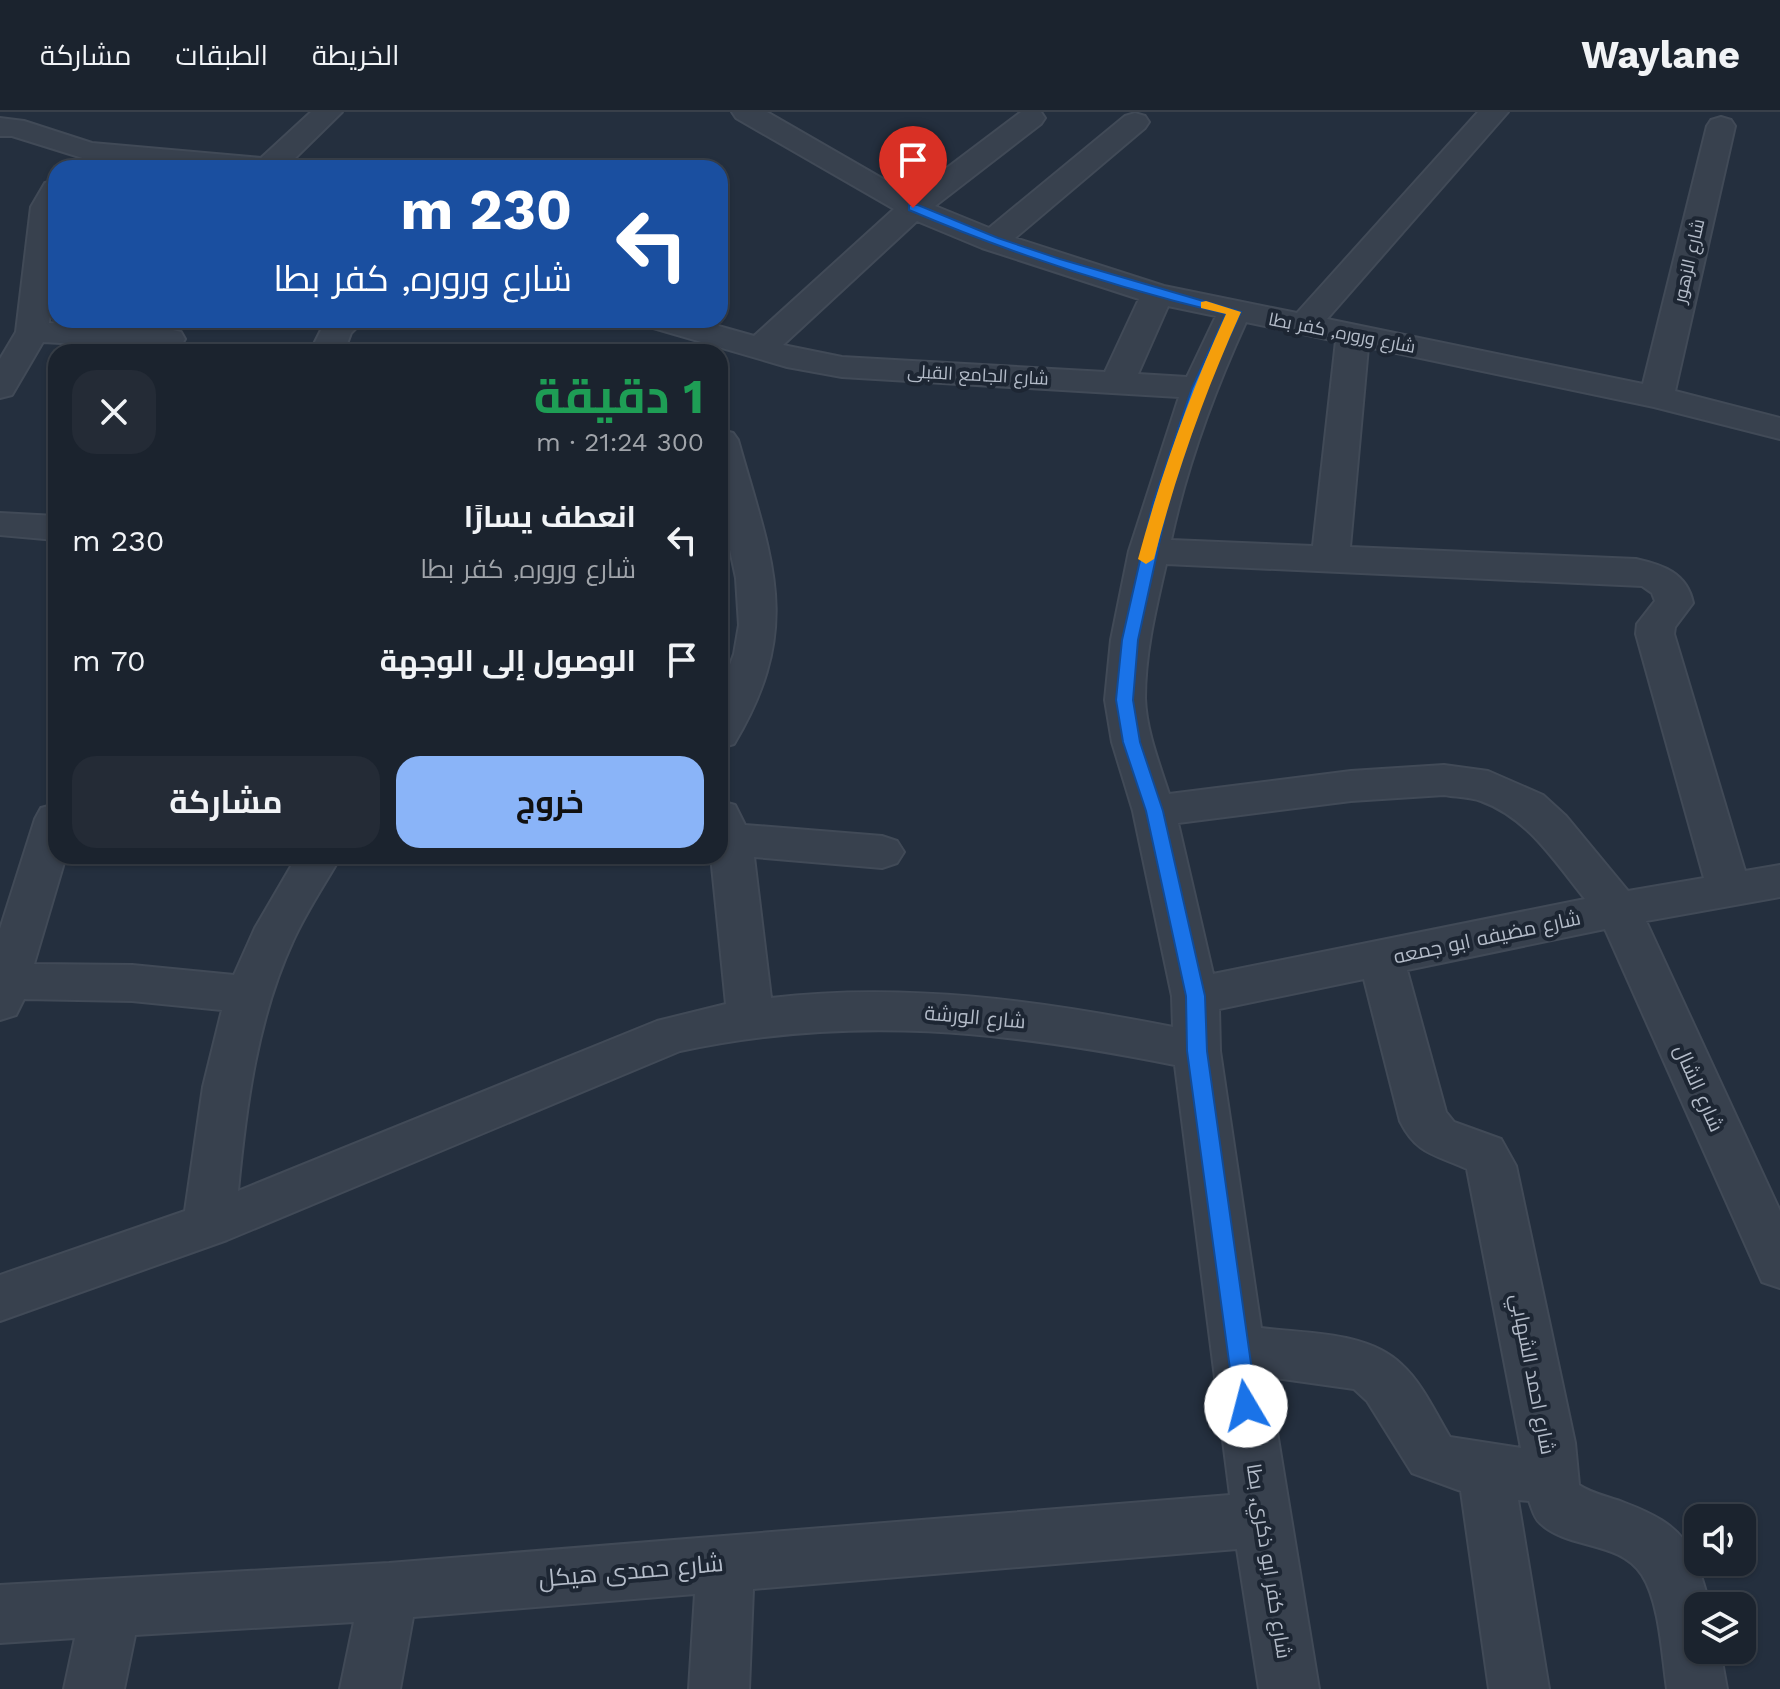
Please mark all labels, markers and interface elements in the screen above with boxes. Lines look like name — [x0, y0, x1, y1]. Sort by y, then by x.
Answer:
text: Waylane — [1581, 33, 1740, 77]
text: مشاركة — [40, 39, 131, 72]
text: الطبقات — [175, 39, 268, 72]
text: الخريطة — [312, 39, 399, 72]
pin — [879, 126, 947, 208]
icon: arrive — [891, 138, 935, 182]
text: 230 m — [401, 177, 572, 243]
icon: left — [600, 192, 704, 296]
street label: شارع الزهور — [1668, 217, 1710, 306]
text: شارع وروره, كفر بطا — [273, 258, 572, 300]
street label: شارع وروره, كفر بطا — [1266, 308, 1417, 359]
street label: شارع الجامع القبلى — [907, 360, 1049, 391]
text: 1 دقيقة — [534, 368, 704, 425]
button: close — [72, 370, 156, 454]
text: 300 m · 21:24 — [536, 427, 704, 457]
text: انعطف يسارًا — [464, 499, 636, 534]
icon: left — [660, 518, 704, 562]
text: 230 m — [72, 523, 164, 558]
text: شارع وروره, كفر بطا — [420, 554, 636, 584]
icon: arrive — [660, 638, 704, 682]
text: 70 m — [72, 643, 146, 678]
text: الوصول إلى الوجهة — [380, 643, 636, 678]
button: مشاركة — [72, 756, 380, 848]
button: خروج — [396, 756, 704, 848]
street label: شارع مضيفه ابو جمعه — [1391, 905, 1583, 970]
street label: شارع الورشة — [923, 1001, 1027, 1035]
street label: شارع الشال — [1667, 1041, 1729, 1136]
street label: شارع احمد الشهابي — [1502, 1292, 1560, 1457]
position arrow — [1204, 1364, 1288, 1448]
street label: شارع كفر ابو ذكري, بطا — [1238, 1462, 1296, 1661]
map controls — [1684, 1504, 1756, 1664]
button: sound — [1684, 1504, 1756, 1576]
street label: شارع حمدى هيكل — [537, 1549, 725, 1595]
button: layers — [1684, 1592, 1756, 1664]

